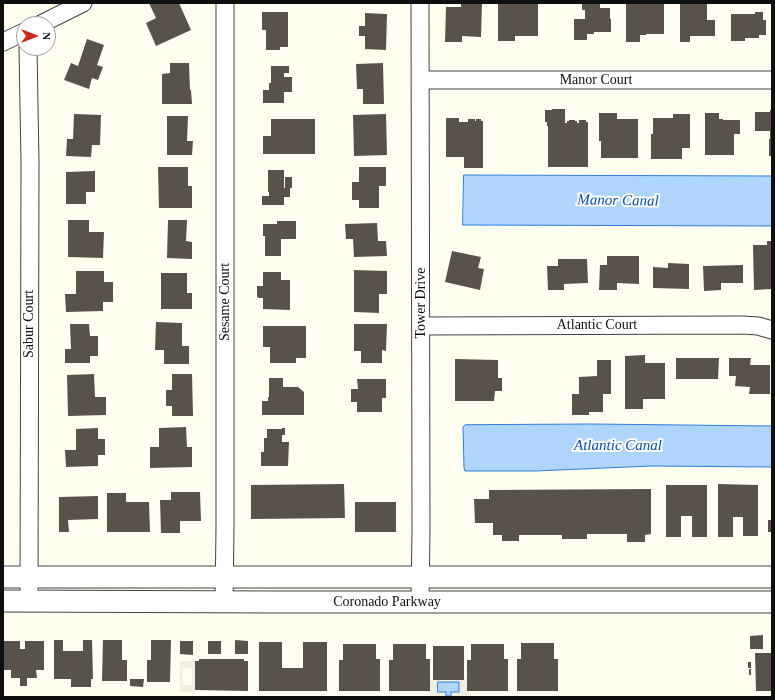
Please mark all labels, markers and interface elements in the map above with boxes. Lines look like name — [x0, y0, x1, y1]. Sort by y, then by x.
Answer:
north arrow — [16, 16, 56, 56]
text: N — [41, 32, 53, 40]
street label: Manor Court — [560, 72, 632, 88]
water label: Manor Canal — [577, 191, 659, 211]
street label: Sesame Court — [217, 263, 233, 341]
street label: Tower Drive — [413, 268, 429, 338]
street label: Sabur Court — [21, 290, 37, 358]
street label: Atlantic Court — [557, 317, 637, 333]
water label: Atlantic Canal — [574, 437, 662, 455]
street label: Coronado Parkway — [333, 594, 441, 610]

